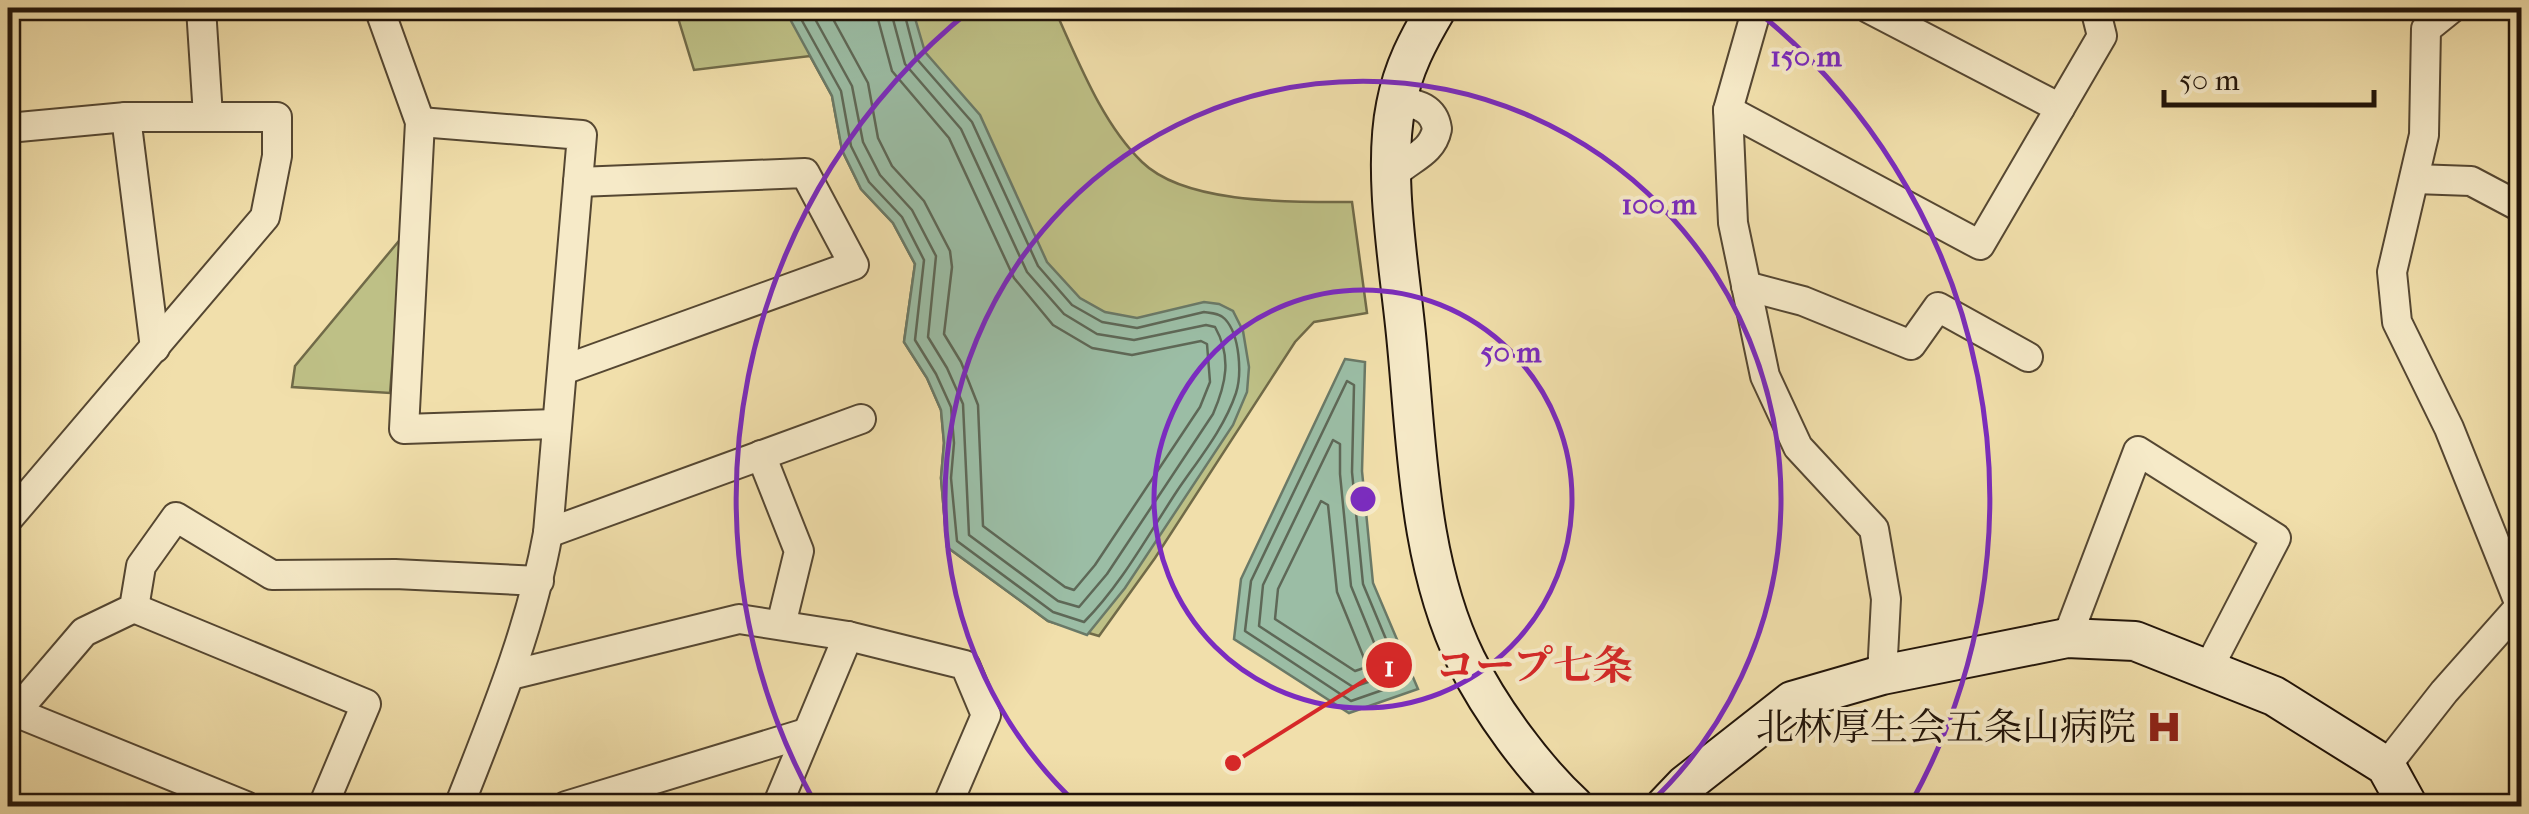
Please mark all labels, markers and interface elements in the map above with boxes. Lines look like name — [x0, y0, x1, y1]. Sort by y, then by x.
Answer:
text: 150 m — [1770, 39, 1843, 74]
scale bar — [2164, 45, 2374, 107]
text: 50 m — [2179, 63, 2240, 98]
text: 100 m — [1621, 187, 1698, 222]
text: 50 m — [1481, 335, 1542, 370]
centre of rings — [1345, 481, 1381, 517]
callout: コープ七条 — [1364, 630, 1654, 700]
text: コープ七条 — [1435, 643, 1633, 689]
text: 1 — [1384, 649, 1394, 684]
place label: 北林厚生会五条山病院 — [1756, 705, 2136, 750]
hospital icon: 北林厚生会五条山病院 — [2145, 708, 2183, 746]

